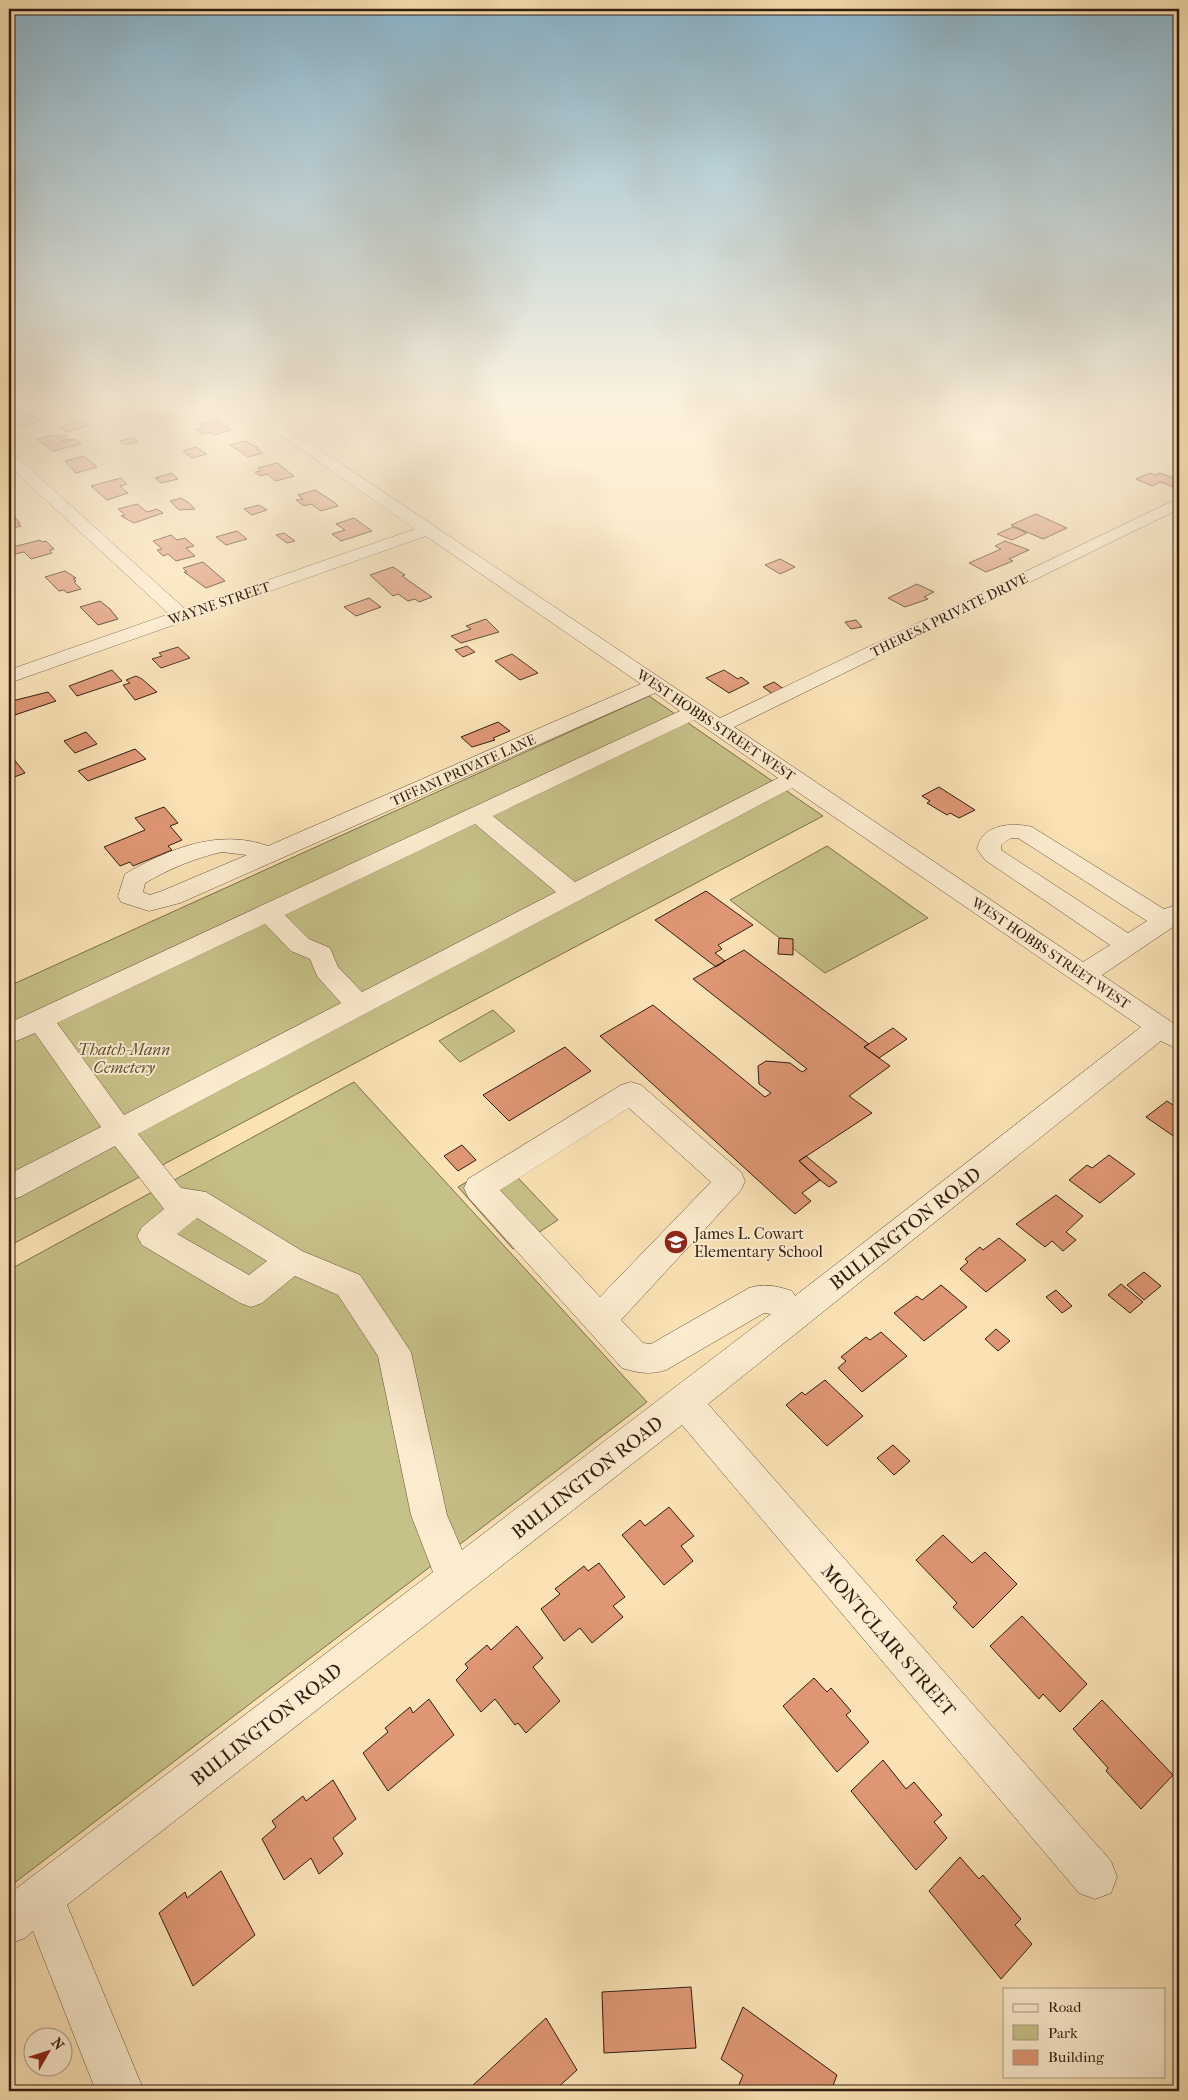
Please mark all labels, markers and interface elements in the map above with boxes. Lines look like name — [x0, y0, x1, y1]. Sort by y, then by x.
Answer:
street label: THERESA PRIVATE DRIVE — [868, 570, 1031, 661]
street label: WAYNE STREET — [165, 578, 273, 629]
street label: WEST HOBBS STREET WEST — [632, 665, 799, 785]
street label: TIFFANI PRIVATE LANE — [388, 731, 539, 810]
street label: WEST HOBBS STREET WEST — [967, 893, 1134, 1013]
park label: Thatch-Mann Cemetery — [78, 1040, 170, 1077]
street label: BULLINGTON ROAD — [826, 1163, 986, 1295]
place label: James L. Cowart Elementary School — [692, 1224, 823, 1261]
school or university icon: James L. Cowart Elementary School — [663, 1229, 689, 1255]
street label: BULLINGTON ROAD — [508, 1412, 668, 1544]
street label: MONTCLAIR STREET — [816, 1560, 960, 1721]
street label: BULLINGTON ROAD — [187, 1659, 347, 1791]
legend — [1003, 1988, 1166, 2078]
text: Road — [1048, 1998, 1082, 2016]
text: Park — [1048, 2024, 1078, 2042]
north arrow — [22, 2028, 72, 2078]
text: N — [48, 2035, 68, 2054]
text: Building — [1048, 2048, 1105, 2066]

